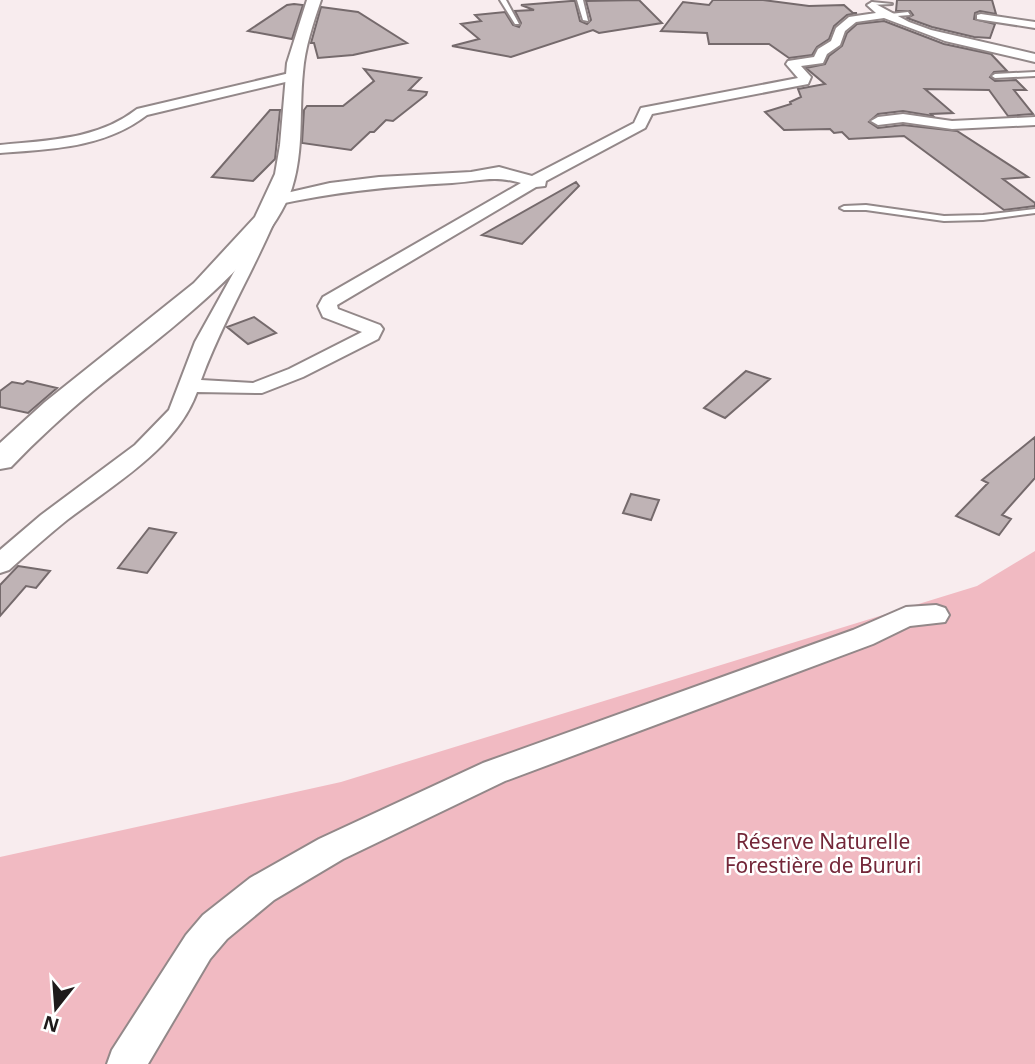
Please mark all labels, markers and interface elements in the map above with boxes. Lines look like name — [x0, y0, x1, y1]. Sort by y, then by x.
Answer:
park label: Réserve Naturelle Forestière de Bururi — [725, 827, 921, 879]
north arrow — [21, 973, 91, 1043]
text: N — [40, 1010, 62, 1039]

